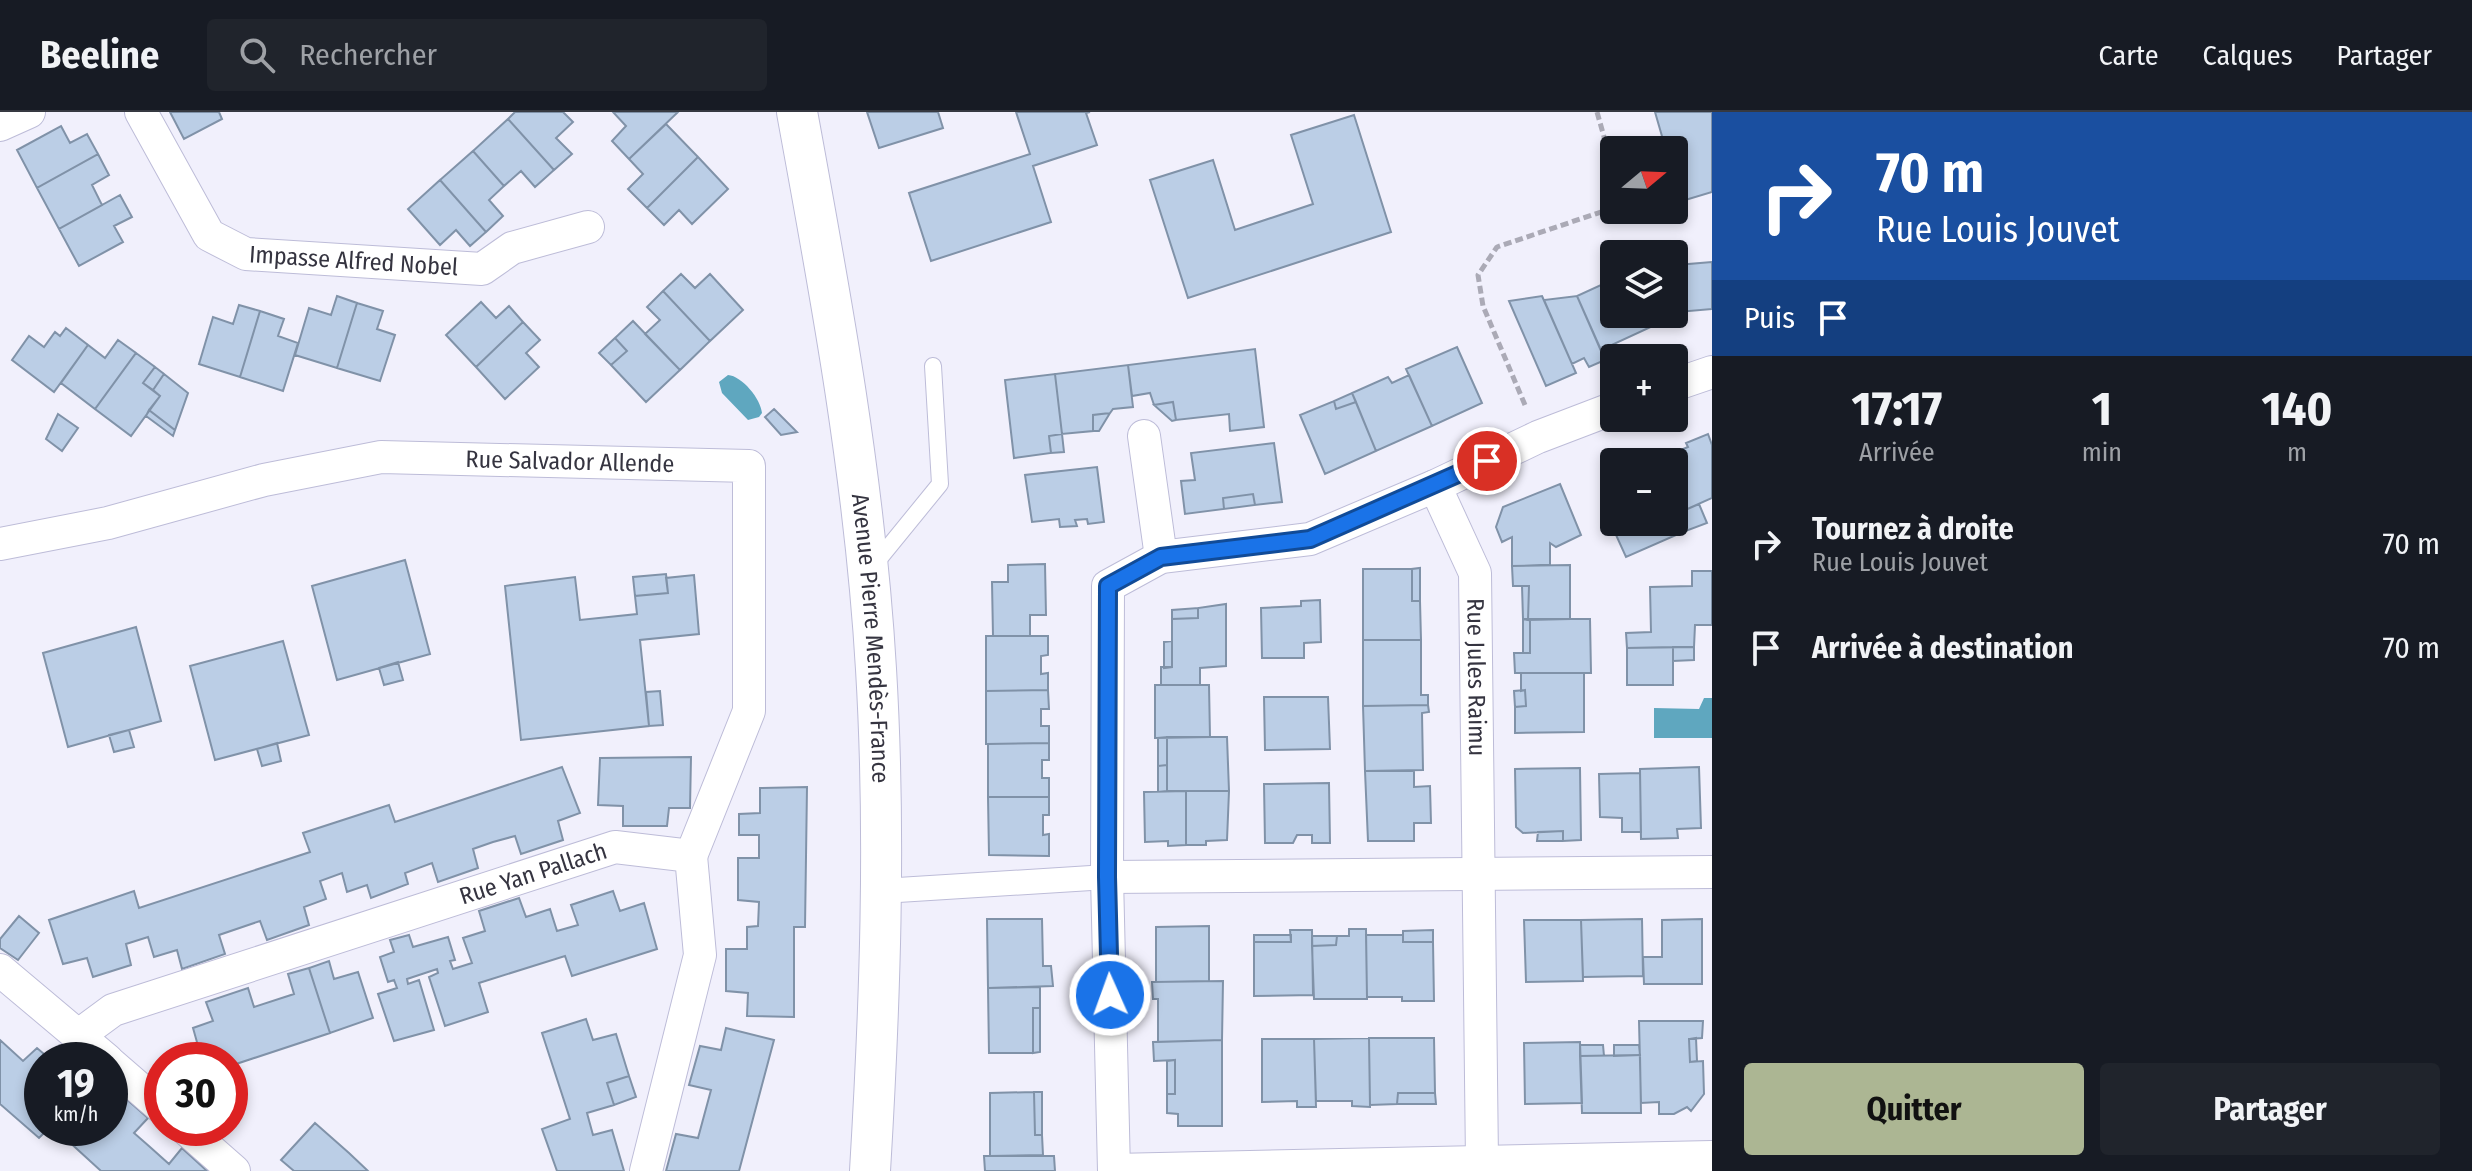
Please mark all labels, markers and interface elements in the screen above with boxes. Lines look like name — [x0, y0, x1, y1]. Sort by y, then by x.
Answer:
search box — [207, 19, 767, 91]
text: Beeline — [40, 32, 159, 78]
icon: search — [235, 33, 279, 77]
text: Rechercher — [299, 37, 437, 73]
text: Carte — [2099, 39, 2159, 72]
text: Calques — [2203, 39, 2293, 72]
text: Partager — [2337, 39, 2432, 72]
north arrow — [1600, 136, 1688, 224]
map controls — [1600, 136, 1688, 536]
text: 70 m — [1876, 140, 1984, 207]
icon: right — [1744, 144, 1848, 248]
text: Rue Louis Jouvet — [1876, 208, 2120, 252]
street label: Impasse Alfred Nobel — [248, 240, 459, 281]
button: layers — [1600, 240, 1688, 328]
icon: arrive — [1811, 296, 1855, 340]
text: Puis — [1744, 300, 1795, 336]
button: + — [1600, 344, 1688, 432]
text: 17:17 — [1851, 380, 1942, 438]
text: 1 — [2092, 380, 2112, 438]
text: 140 — [2261, 380, 2333, 438]
pin — [1453, 427, 1521, 495]
text: Arrivée — [1859, 437, 1935, 468]
text: min — [2082, 437, 2122, 468]
text: m — [2287, 437, 2307, 468]
icon: arrive — [1465, 439, 1509, 483]
street label: Rue Salvador Allende — [465, 445, 675, 478]
button: − — [1600, 448, 1688, 536]
street label: Avenue Pierre Mendès-France — [846, 492, 894, 784]
text: Tournez à droite — [1812, 511, 2014, 547]
icon: right — [1744, 522, 1788, 566]
text: 70 m — [2382, 526, 2440, 562]
text: Rue Louis Jouvet — [1812, 547, 1988, 578]
street label: Rue Jules Raimu — [1461, 598, 1491, 756]
icon: arrive — [1744, 626, 1788, 670]
text: Arrivée à destination — [1812, 630, 2073, 666]
text: 70 m — [2382, 630, 2440, 666]
street label: Rue Yan Pallach — [456, 837, 610, 911]
position arrow — [1068, 953, 1152, 1037]
speed limit sign: 30 — [144, 1042, 248, 1146]
text: 19 — [57, 1060, 95, 1108]
button: Quitter — [1744, 1063, 2084, 1155]
button: Partager — [2100, 1063, 2440, 1155]
text: km/h — [54, 1102, 98, 1126]

